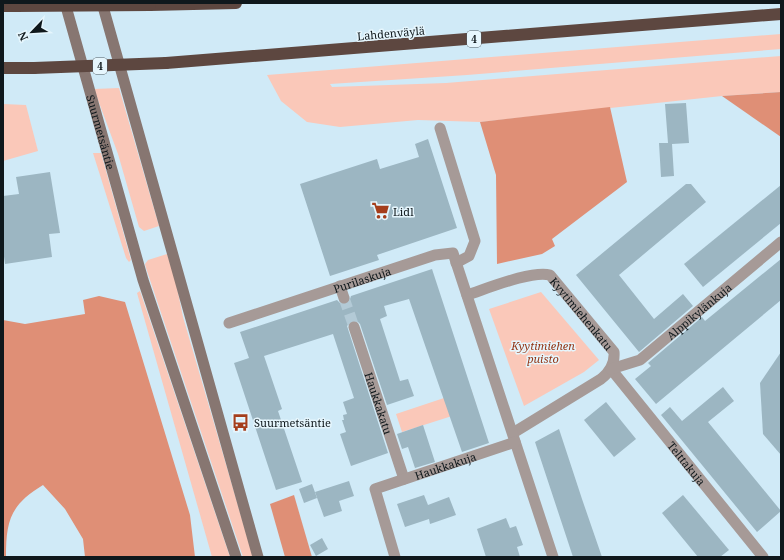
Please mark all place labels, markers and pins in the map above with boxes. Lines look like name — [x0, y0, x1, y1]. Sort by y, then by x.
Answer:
supermarket icon: Lidl — [370, 201, 390, 221]
place label: Lidl — [393, 204, 414, 219]
bus stop icon: Suurmetsäntie — [231, 412, 251, 432]
place label: Suurmetsäntie — [254, 415, 331, 430]

